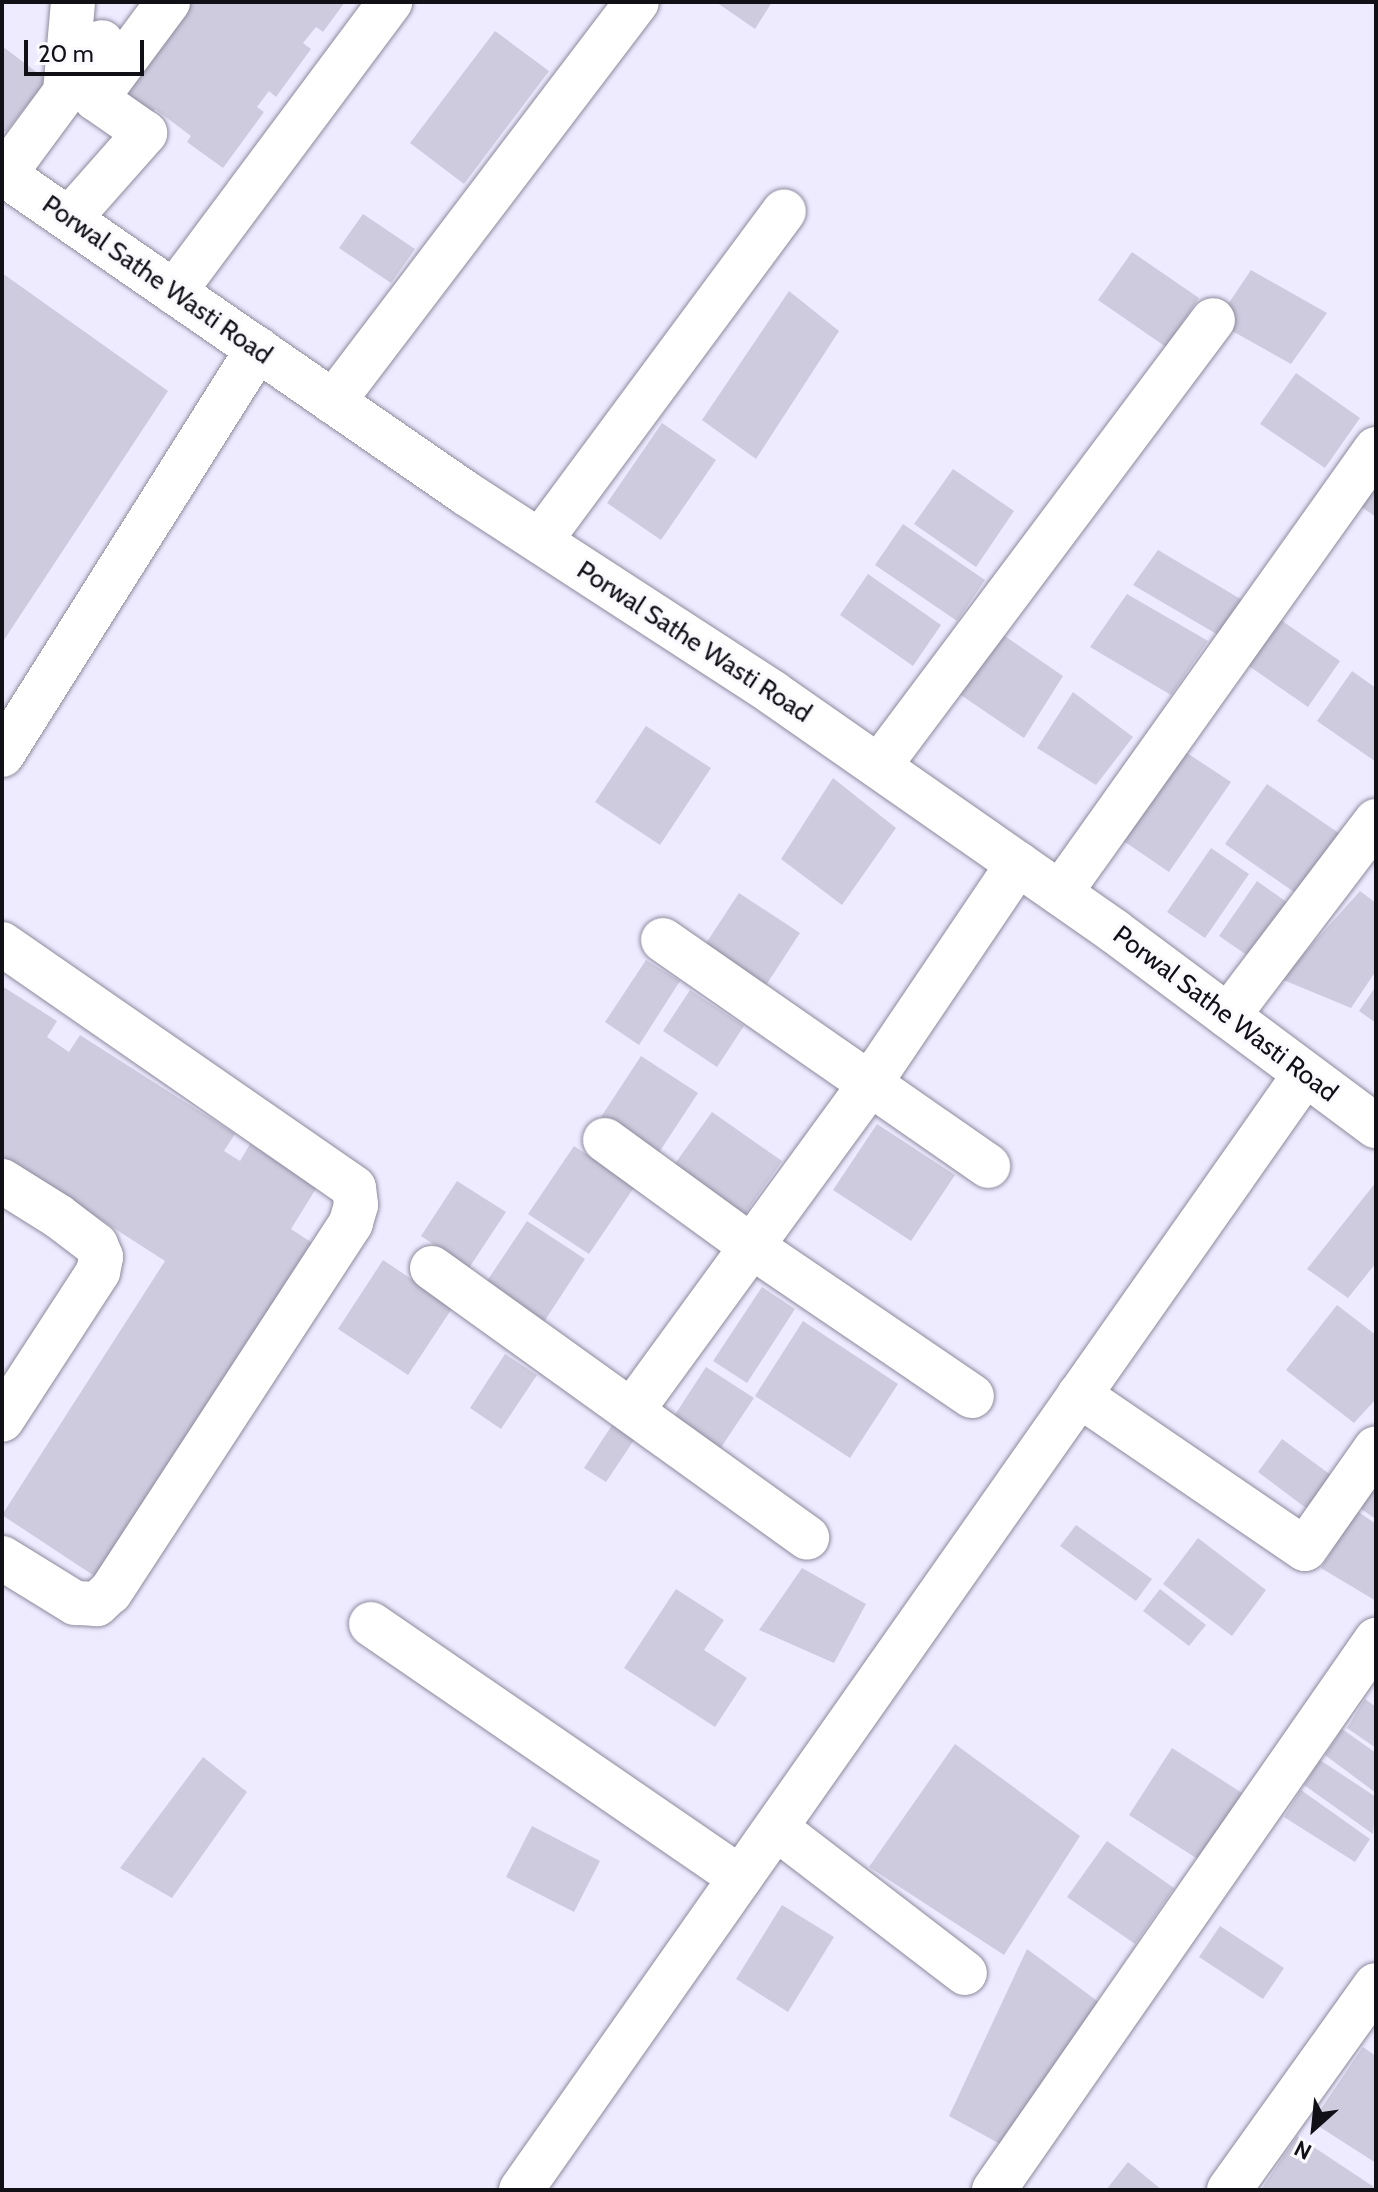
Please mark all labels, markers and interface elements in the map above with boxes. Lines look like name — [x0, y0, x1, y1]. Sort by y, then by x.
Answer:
scale bar — [28, 24, 148, 74]
text: 20 m — [38, 39, 94, 68]
street label: Porwal Sathe Wasti Road — [36, 189, 278, 371]
street label: Porwal Sathe Wasti Road — [571, 555, 817, 729]
street label: Porwal Sathe Wasti Road — [1107, 919, 1343, 1109]
north arrow — [1274, 2088, 1354, 2168]
text: N — [1290, 2134, 1316, 2165]

